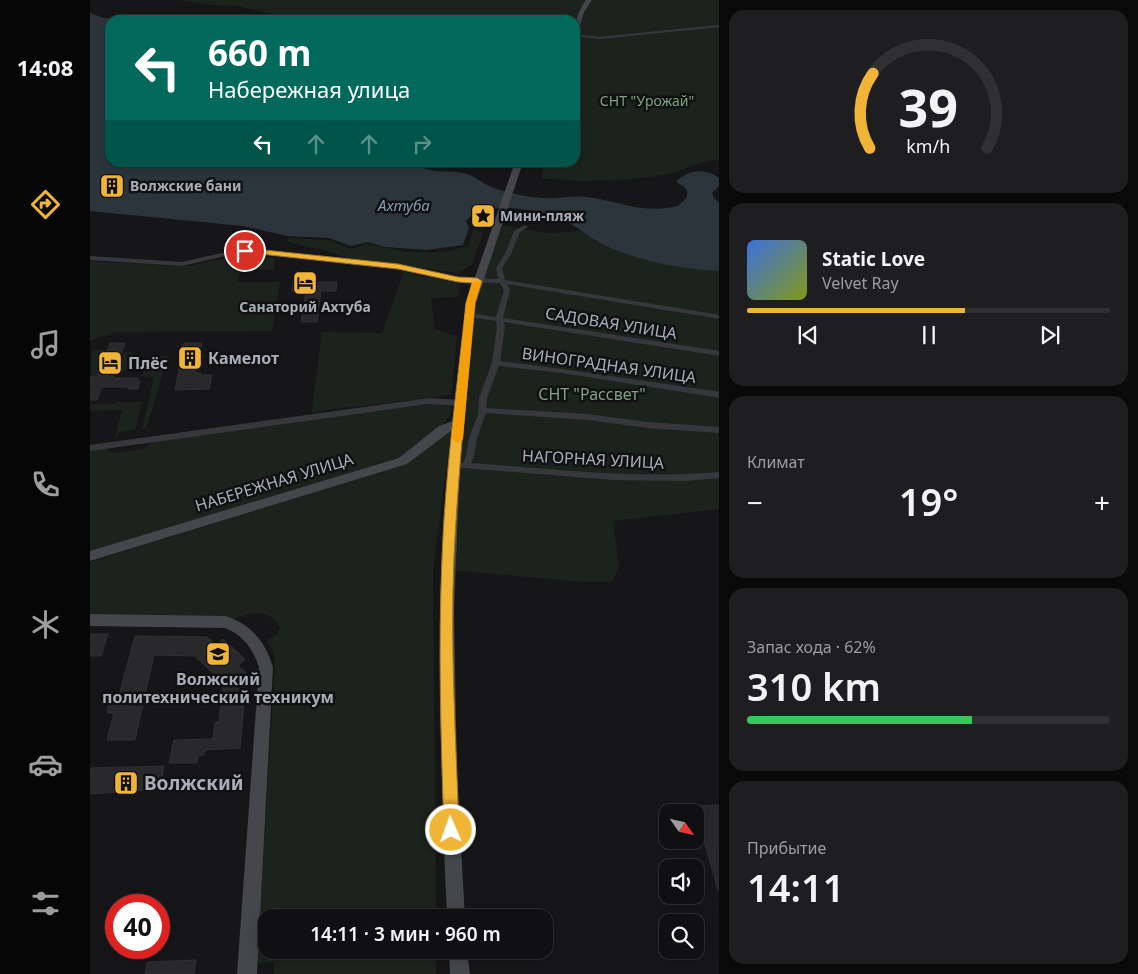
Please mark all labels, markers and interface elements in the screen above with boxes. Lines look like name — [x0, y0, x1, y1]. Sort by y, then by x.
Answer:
text: 660 m — [208, 29, 311, 76]
icon: left — [125, 35, 190, 100]
text: 14:08 — [17, 52, 73, 82]
text: 39 — [899, 71, 958, 142]
text: Набережная улица — [208, 74, 410, 104]
park label: СНТ "Урожай" — [600, 91, 694, 110]
icon: left — [249, 130, 277, 158]
icon: ahead — [302, 130, 330, 158]
icon: ahead — [355, 130, 383, 158]
icon: right — [408, 130, 436, 158]
text: km/h — [907, 134, 950, 158]
building icon: Волжские бани — [99, 173, 125, 199]
place label: Волжские бани — [130, 176, 241, 195]
icon: directions — [28, 187, 63, 222]
water label: Ахтуба — [377, 195, 430, 215]
place icon: Мини-пляж — [470, 203, 496, 229]
place label: Мини-пляж — [500, 206, 585, 225]
pin — [224, 230, 266, 272]
icon: arrive — [231, 237, 259, 265]
text: Static Love — [822, 246, 925, 272]
hotel icon: Санаторий Ахтуба — [292, 270, 318, 296]
text: Velvet Ray — [822, 272, 899, 294]
place label: Санаторий Ахтуба — [239, 297, 371, 316]
street label: САДОВАЯ УЛИЦА — [544, 302, 679, 344]
icon: previous — [794, 321, 822, 349]
icon: pause — [915, 321, 943, 349]
icon: next — [1036, 321, 1064, 349]
icon: music — [28, 327, 63, 362]
street label: ВИНОГРАДНАЯ УЛИЦА — [520, 342, 698, 388]
building icon: Камелот — [177, 345, 203, 371]
place label: Камелот — [208, 347, 279, 369]
hotel icon: Плёс — [97, 350, 123, 376]
place label: Плёс — [128, 352, 168, 374]
park label: СНТ "Рассвет" — [538, 383, 646, 405]
street label: НАГОРНАЯ УЛИЦА — [522, 444, 665, 474]
street label: НАБЕРЕЖНАЯ УЛИЦА — [192, 447, 356, 517]
text: Климат — [747, 451, 805, 473]
icon: phone — [28, 467, 63, 502]
text: 19° — [899, 475, 958, 527]
text: − — [747, 483, 763, 521]
text: + — [1094, 483, 1110, 521]
icon: climate — [28, 607, 63, 642]
text: Запас хода · 62% — [747, 636, 876, 658]
school or university icon: Волжский политехнический техникум — [205, 641, 231, 667]
text: 310 km — [747, 660, 881, 712]
place label: Волжский политехнический техникум — [102, 668, 334, 708]
icon: car — [28, 747, 63, 782]
building icon: Волжский — [113, 770, 139, 796]
place label: Волжский — [144, 770, 244, 796]
position arrow — [424, 803, 476, 855]
north arrow — [659, 804, 704, 849]
map controls — [659, 804, 704, 959]
text: Прибытие — [747, 837, 826, 859]
button: sound — [659, 859, 704, 904]
text: 14:11 — [747, 861, 844, 913]
icon: filters — [28, 886, 63, 921]
speed limit sign: 40 — [105, 894, 170, 959]
button: search — [659, 914, 704, 959]
text: 14:11 · 3 мин · 960 m — [310, 921, 501, 947]

